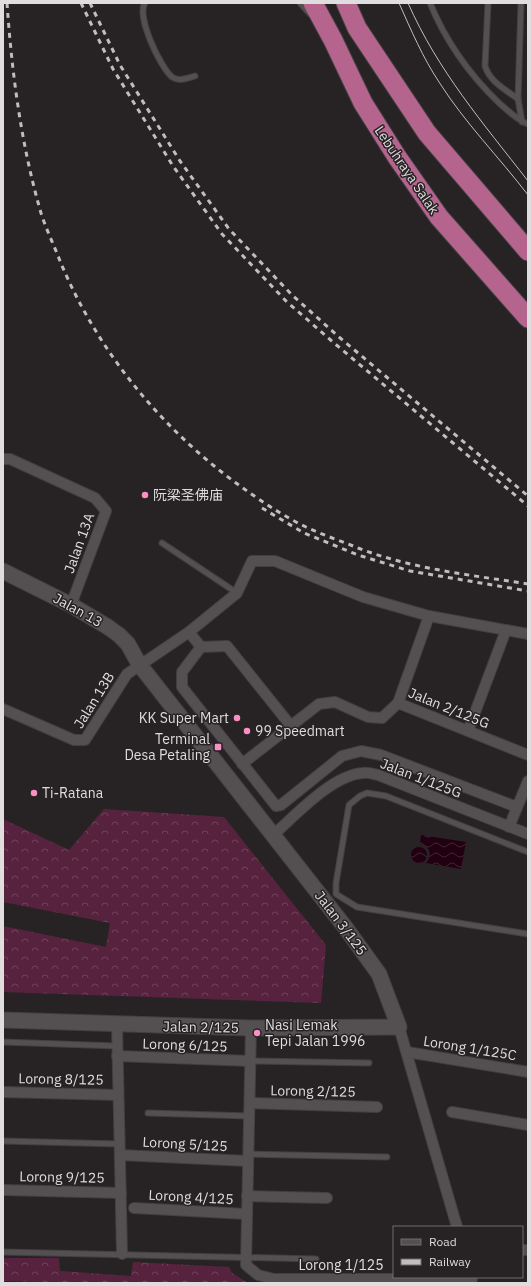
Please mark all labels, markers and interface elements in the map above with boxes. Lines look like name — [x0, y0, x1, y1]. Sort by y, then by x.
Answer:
street label: Lebuhraya Salak — [371, 122, 444, 218]
place label: 阮梁圣佛庙 — [153, 486, 223, 504]
marker: 阮梁圣佛庙 — [140, 490, 150, 500]
street label: Jalan 13A — [60, 510, 98, 576]
street label: Jalan 13 — [50, 589, 106, 631]
street label: Jalan 13B — [70, 668, 118, 732]
street label: Jalan 2/125G — [406, 684, 492, 732]
place label: KK Super Mart — [139, 709, 229, 727]
marker: KK Super Mart — [232, 713, 242, 723]
place label: 99 Speedmart — [255, 722, 345, 740]
marker: 99 Speedmart — [242, 726, 252, 736]
place label: Terminal Desa Petaling — [124, 730, 211, 764]
marker: Terminal Desa Petaling — [213, 742, 223, 752]
street label: Jalan 1/125G — [378, 754, 464, 802]
place label: Ti-Ratana — [42, 784, 104, 802]
marker: Ti-Ratana — [29, 788, 39, 798]
street label: Jalan 3/125 — [311, 887, 371, 959]
place label: Nasi Lemak Tepi Jalan 1996 — [265, 1016, 365, 1050]
street label: Jalan 2/125 — [163, 1017, 239, 1037]
marker: Nasi Lemak Tepi Jalan 1996 — [252, 1028, 262, 1038]
street label: Lorong 1/125C — [422, 1032, 518, 1064]
street label: Lorong 6/125 — [142, 1035, 228, 1055]
street label: Lorong 8/125 — [18, 1069, 104, 1089]
street label: Lorong 2/125 — [270, 1081, 356, 1101]
street label: Lorong 5/125 — [142, 1133, 228, 1155]
street label: Lorong 9/125 — [19, 1167, 105, 1187]
street label: Lorong 4/125 — [148, 1186, 234, 1208]
legend — [393, 1226, 523, 1278]
text: Road — [429, 1234, 457, 1249]
text: Railway — [429, 1254, 471, 1269]
street label: Lorong 1/125 — [298, 1256, 384, 1274]

